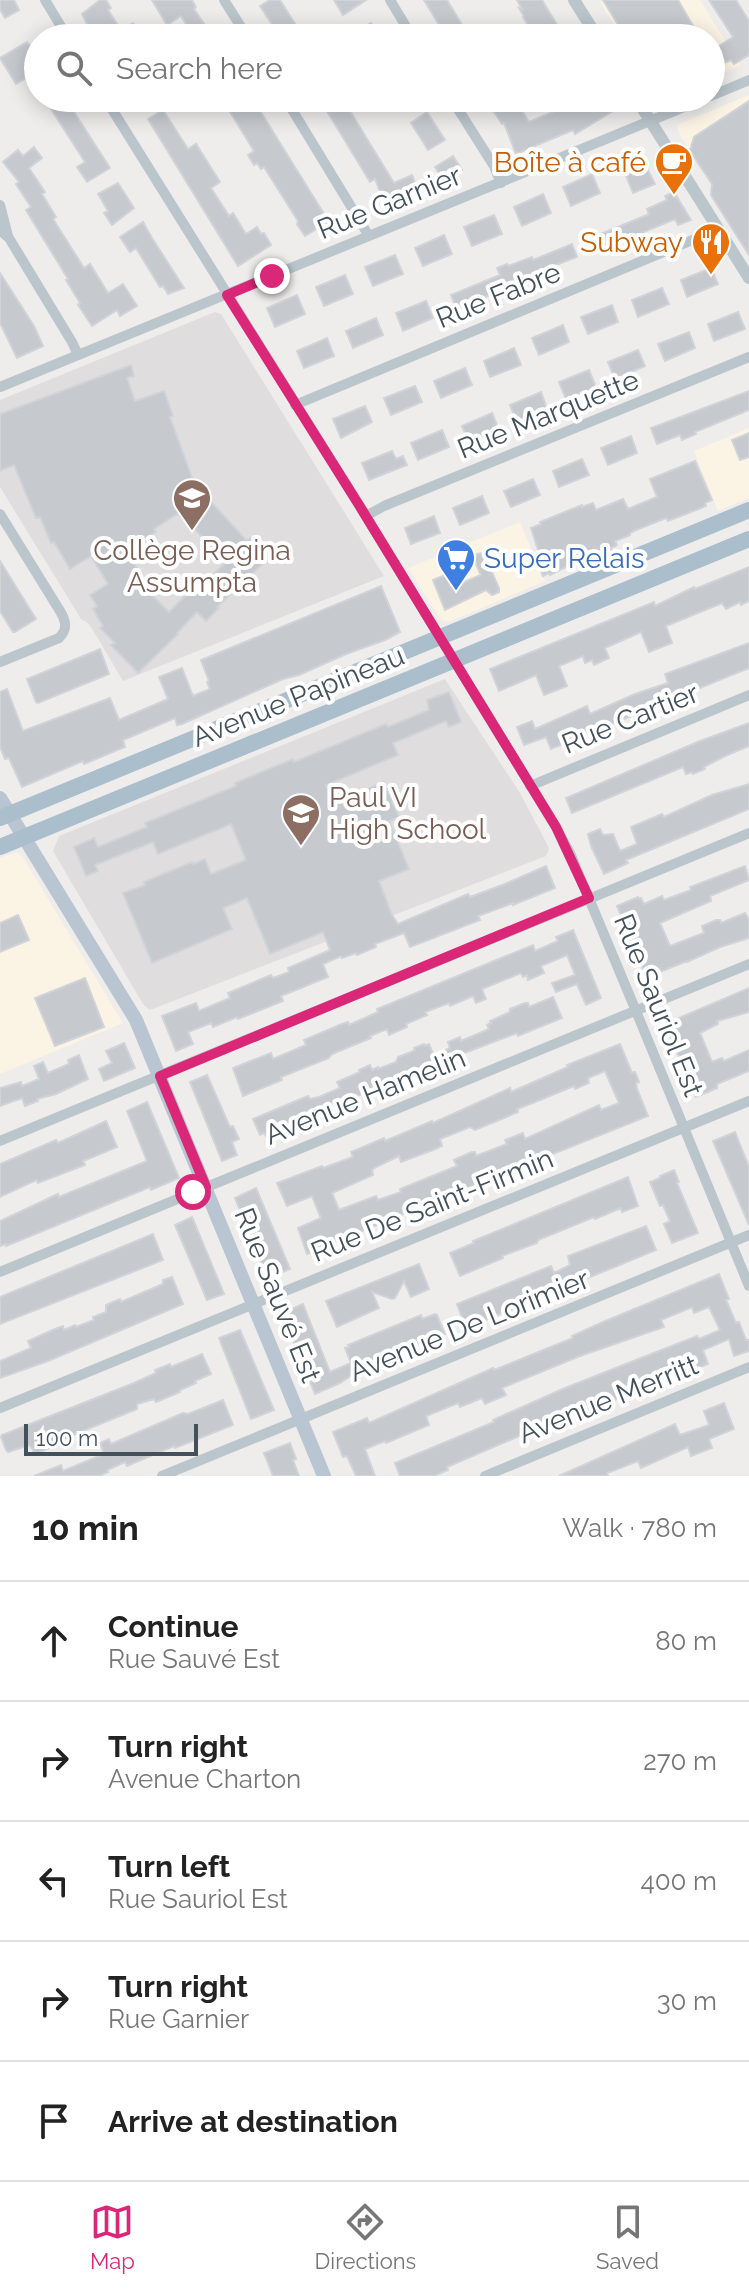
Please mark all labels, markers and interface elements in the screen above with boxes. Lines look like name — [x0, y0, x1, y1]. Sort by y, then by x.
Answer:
search box — [24, 24, 725, 112]
icon: search — [52, 46, 96, 90]
text: Search here — [116, 51, 283, 86]
cafe icon: Boîte à café — [653, 141, 695, 196]
place label: Boîte à café — [494, 146, 646, 179]
street label: Rue Garnier — [312, 159, 466, 246]
restaurant icon: Subway — [690, 221, 732, 276]
place label: Subway — [580, 226, 683, 259]
street label: Rue Fabre — [431, 256, 565, 335]
route end — [254, 258, 290, 294]
street label: Rue Marquette — [453, 363, 644, 466]
school or university icon: Collège Regina Assumpta — [171, 477, 213, 532]
place label: Collège Regina Assumpta — [93, 534, 291, 599]
supermarket icon: Super Relais — [435, 537, 477, 592]
place label: Super Relais — [484, 542, 644, 575]
street label: Avenue Papineau — [187, 639, 409, 754]
street label: Rue Cartier — [557, 676, 703, 761]
place label: Paul VI High School — [329, 781, 487, 846]
school or university icon: Paul VI High School — [280, 792, 322, 847]
street label: Rue Sauriol Est — [607, 909, 710, 1102]
street label: Avenue Hamelin — [260, 1041, 470, 1152]
street label: Rue De Saint-Firmin — [306, 1142, 558, 1269]
route start — [175, 1174, 211, 1210]
street label: Rue Sauvé Est — [228, 1203, 328, 1388]
street label: Avenue De Lorimier — [344, 1262, 594, 1389]
street label: Avenue Merritt — [514, 1348, 703, 1450]
scale bar — [24, 1420, 198, 1456]
text: 100 m — [36, 1425, 98, 1451]
text: 10 min — [32, 1508, 139, 1548]
text: Walk · 780 m — [562, 1513, 717, 1543]
text: Continue — [108, 1609, 239, 1644]
icon: ahead — [32, 1619, 76, 1663]
text: 80 m — [655, 1626, 717, 1656]
text: Rue Sauvé Est — [108, 1644, 280, 1674]
text: Turn right — [108, 1729, 248, 1764]
icon: right — [32, 1739, 76, 1783]
text: 270 m — [643, 1746, 717, 1776]
text: Avenue Charton — [108, 1764, 301, 1794]
text: Turn left — [108, 1849, 230, 1884]
icon: left — [32, 1859, 76, 1903]
text: 400 m — [640, 1866, 717, 1896]
text: Rue Sauriol Est — [108, 1884, 288, 1914]
text: Turn right — [108, 1969, 248, 2004]
icon: right — [32, 1979, 76, 2023]
text: 30 m — [657, 1986, 717, 2016]
text: Rue Garnier — [108, 2004, 249, 2034]
icon: arrive — [32, 2099, 76, 2143]
text: Arrive at destination — [108, 2104, 398, 2139]
tab: Map — [90, 2200, 135, 2274]
tab: Directions — [315, 2200, 416, 2274]
tab: Saved — [596, 2200, 659, 2274]

